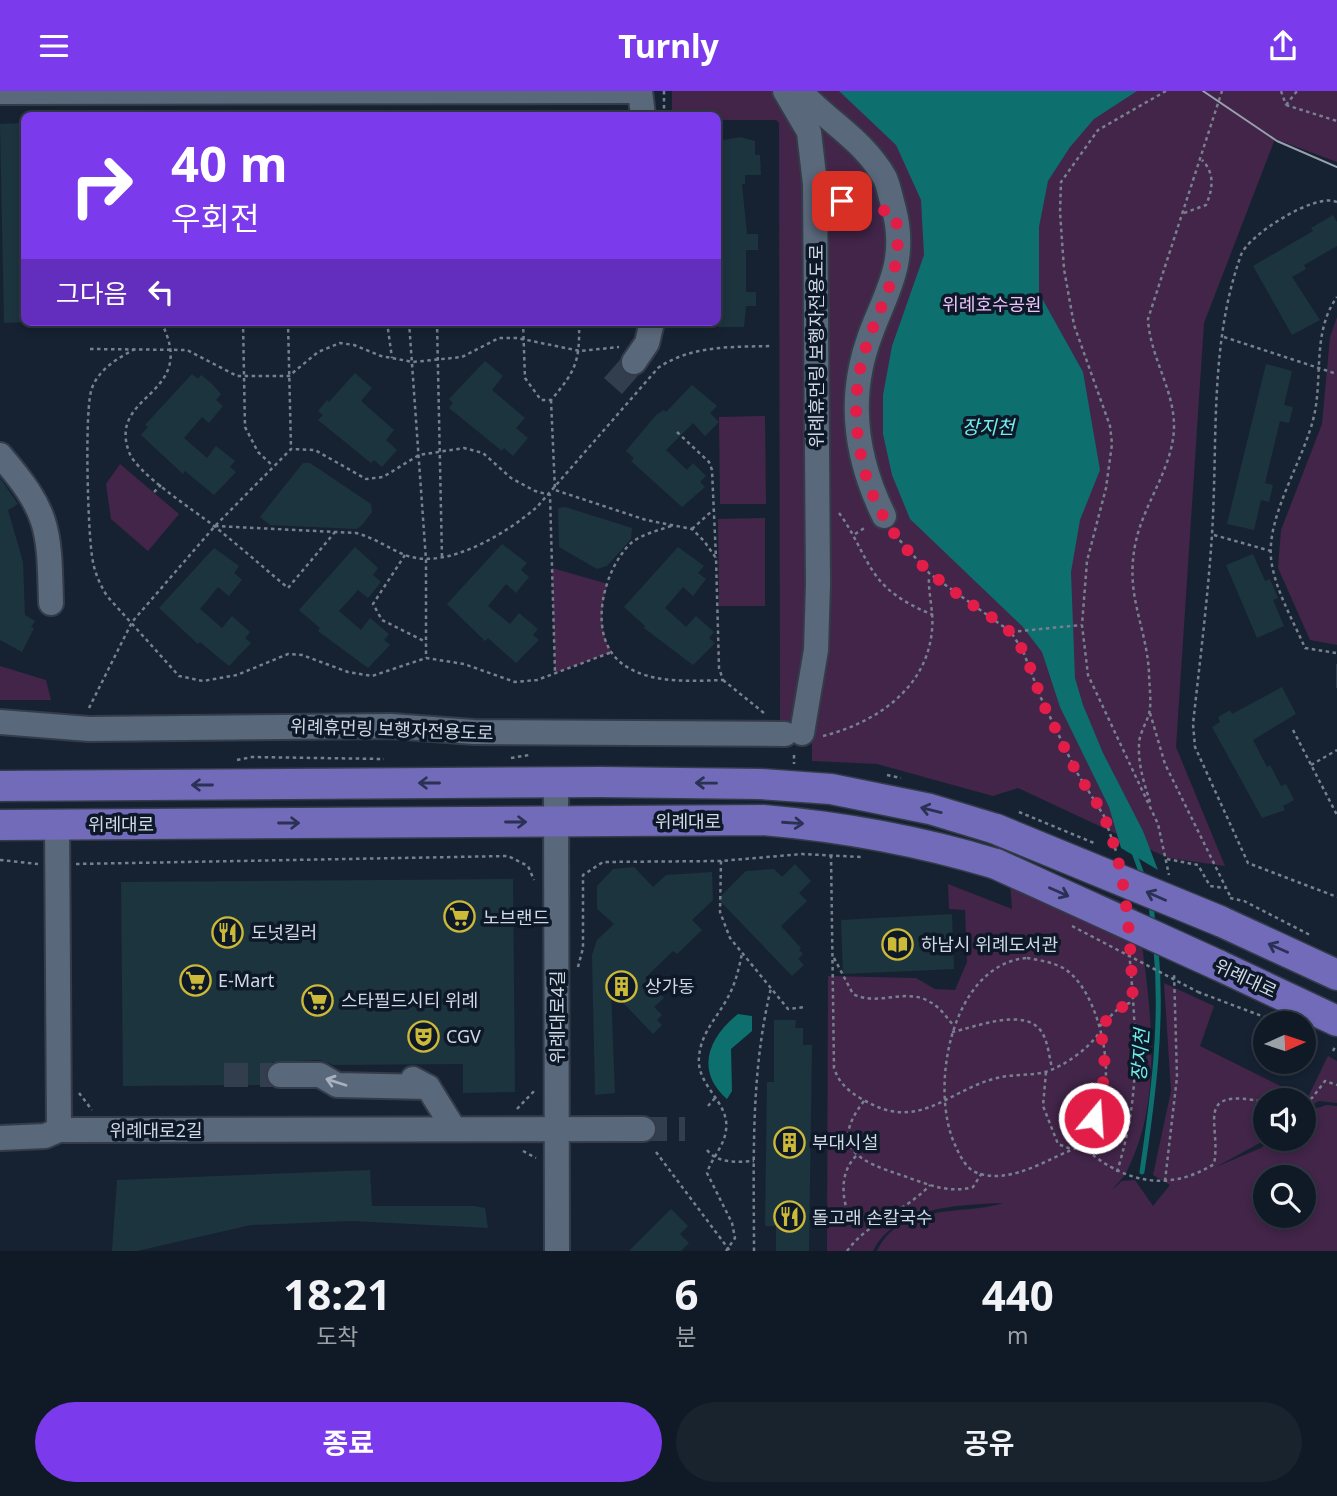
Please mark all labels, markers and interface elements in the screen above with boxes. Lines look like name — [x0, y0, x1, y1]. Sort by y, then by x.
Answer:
text: Turnly — [618, 24, 719, 67]
icon: menu — [35, 27, 73, 65]
icon: share — [1264, 27, 1302, 65]
text: 40 m — [171, 130, 288, 196]
icon: right — [56, 140, 147, 231]
pin — [812, 171, 872, 231]
icon: arrive — [823, 182, 861, 220]
text: 우회전 — [171, 196, 259, 239]
street label: 위례휴먼링 보행자전용도로 — [804, 244, 828, 448]
icon: left — [142, 273, 180, 311]
text: 그다음 — [56, 275, 128, 311]
park label: 위례호수공원 — [942, 292, 1042, 316]
water label: 장지천 — [962, 414, 1016, 440]
street label: 위례휴먼링 보행자전용도로 — [290, 713, 494, 745]
one-way arrow — [418, 776, 441, 790]
one-way arrow — [695, 776, 718, 790]
one-way arrow — [191, 778, 214, 791]
one-way arrow — [920, 803, 943, 816]
street label: 위례대로 — [655, 809, 721, 833]
street label: 위례대로 — [88, 812, 154, 836]
one-way arrow — [504, 815, 527, 829]
one-way arrow — [277, 816, 300, 830]
one-way arrow — [781, 817, 803, 830]
one-way arrow — [1047, 886, 1069, 899]
one-way arrow — [1146, 889, 1167, 902]
supermarket icon: 노브랜드 — [443, 900, 477, 934]
place label: 노브랜드 — [483, 905, 549, 929]
restaurant icon: 도넛킬러 — [211, 915, 245, 949]
place label: 도넛킬러 — [251, 920, 317, 944]
library icon: 하남시 위례도서관 — [881, 927, 915, 961]
place label: 하남시 위례도서관 — [921, 932, 1059, 956]
one-way arrow — [1268, 941, 1289, 954]
street label: 위례대로 — [1211, 953, 1281, 1003]
supermarket icon: E-Mart — [178, 963, 212, 997]
place label: E-Mart — [218, 968, 275, 992]
building icon: 상가동 — [605, 969, 639, 1003]
street label: 위례대로4길 — [545, 970, 569, 1064]
place label: 상가동 — [645, 974, 695, 998]
supermarket icon: 스타필드시티 위례 — [301, 983, 335, 1017]
place label: 스타필드시티 위례 — [341, 988, 478, 1012]
north arrow — [1253, 1011, 1316, 1075]
map controls — [1253, 1011, 1316, 1228]
theatre icon: CGV — [406, 1019, 440, 1053]
place label: CGV — [446, 1024, 481, 1048]
water label: 장지천 — [1125, 1026, 1155, 1082]
one-way arrow — [326, 1075, 347, 1087]
position arrow — [1057, 1081, 1131, 1155]
button: sound — [1253, 1088, 1316, 1151]
street label: 위례대로2길 — [109, 1118, 203, 1142]
building icon: 부대시설 — [772, 1125, 806, 1159]
place label: 부대시설 — [812, 1130, 878, 1154]
button: search — [1253, 1165, 1316, 1228]
restaurant icon: 돌고래 손칼국수 — [772, 1200, 806, 1234]
place label: 돌고래 손칼국수 — [812, 1205, 933, 1229]
text: 18:21 — [283, 1265, 391, 1322]
text: 6 — [674, 1265, 698, 1322]
text: 440 — [982, 1266, 1054, 1323]
text: m — [1007, 1319, 1028, 1351]
text: 도착 — [316, 1320, 358, 1352]
text: 분 — [676, 1320, 697, 1352]
button: 종료 — [35, 1402, 662, 1482]
button: 공유 — [676, 1402, 1302, 1482]

